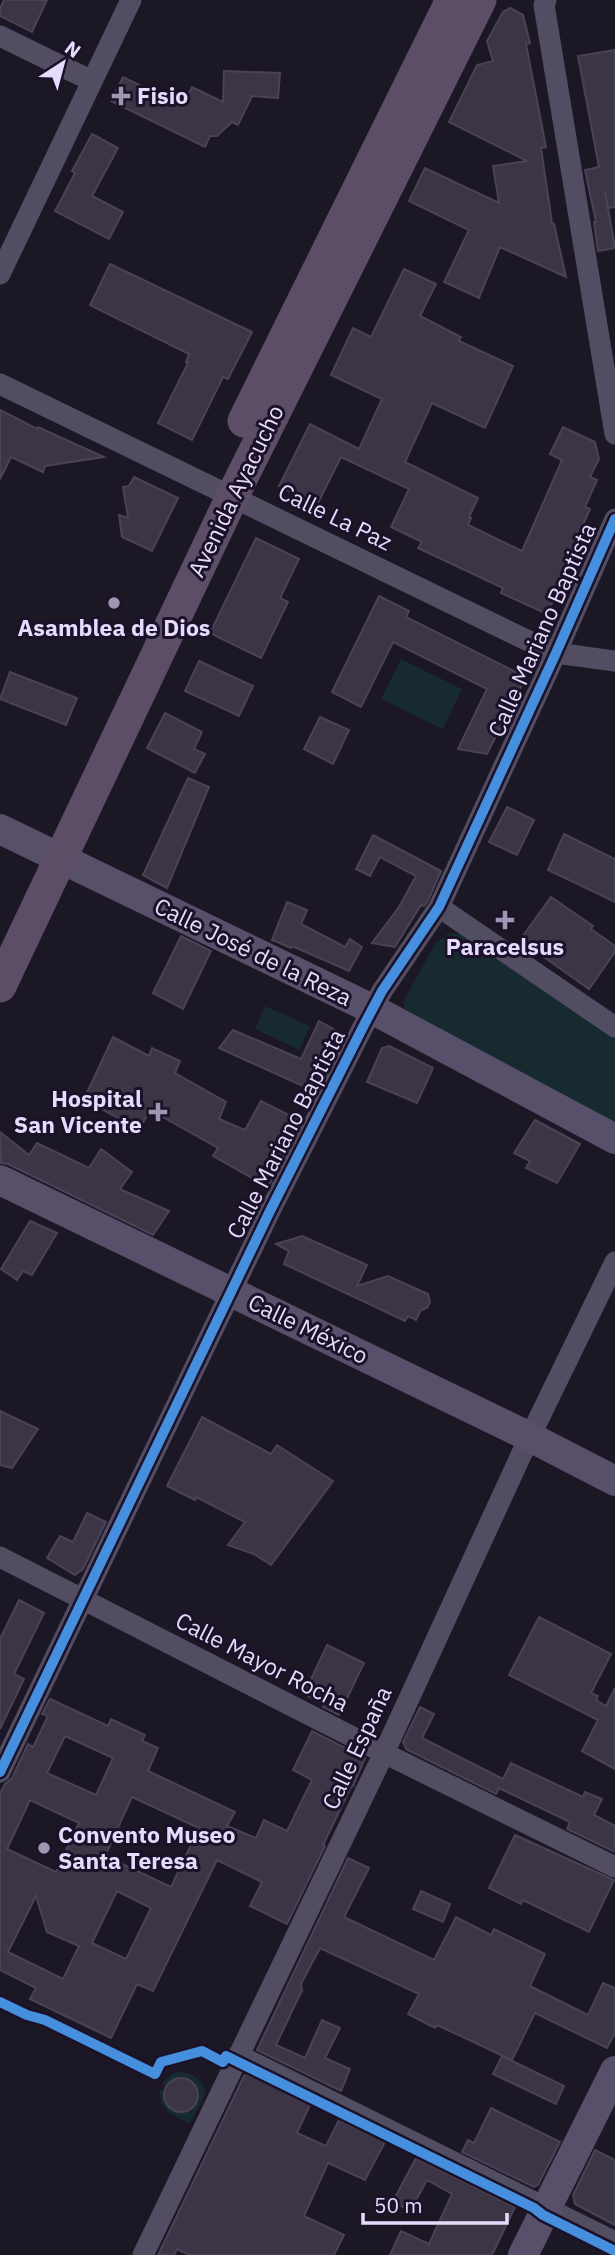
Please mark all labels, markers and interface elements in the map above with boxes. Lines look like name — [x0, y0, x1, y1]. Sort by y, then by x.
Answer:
north arrow — [28, 28, 98, 98]
text: N — [60, 35, 86, 63]
place label: Fisio — [137, 80, 188, 110]
marker: Fisio — [111, 86, 131, 106]
street label: Avenida Ayacucho — [180, 400, 290, 582]
street label: Calle La Paz — [274, 476, 397, 557]
street label: Calle Mariano Baptista — [480, 518, 602, 741]
marker: Asamblea de Dios — [106, 595, 122, 611]
place label: Asamblea de Dios — [18, 612, 210, 642]
street label: Calle José de la Reza — [150, 890, 357, 1012]
marker: Paracelsus — [495, 910, 515, 930]
place label: Paracelsus — [446, 931, 564, 961]
street label: Calle Mariano Baptista — [219, 1024, 351, 1244]
place label: Hospital San Vicente — [14, 1083, 142, 1139]
marker: Hospital San Vicente — [148, 1102, 168, 1122]
street label: Calle México — [244, 1286, 373, 1370]
street label: Calle Mayor Rocha — [171, 1605, 354, 1718]
street label: Calle España — [314, 1681, 398, 1814]
place label: Convento Museo Santa Teresa — [58, 1819, 235, 1875]
marker: Convento Museo Santa Teresa — [36, 1840, 52, 1856]
scale bar — [363, 2182, 506, 2226]
text: 50 m — [374, 2191, 423, 2219]

